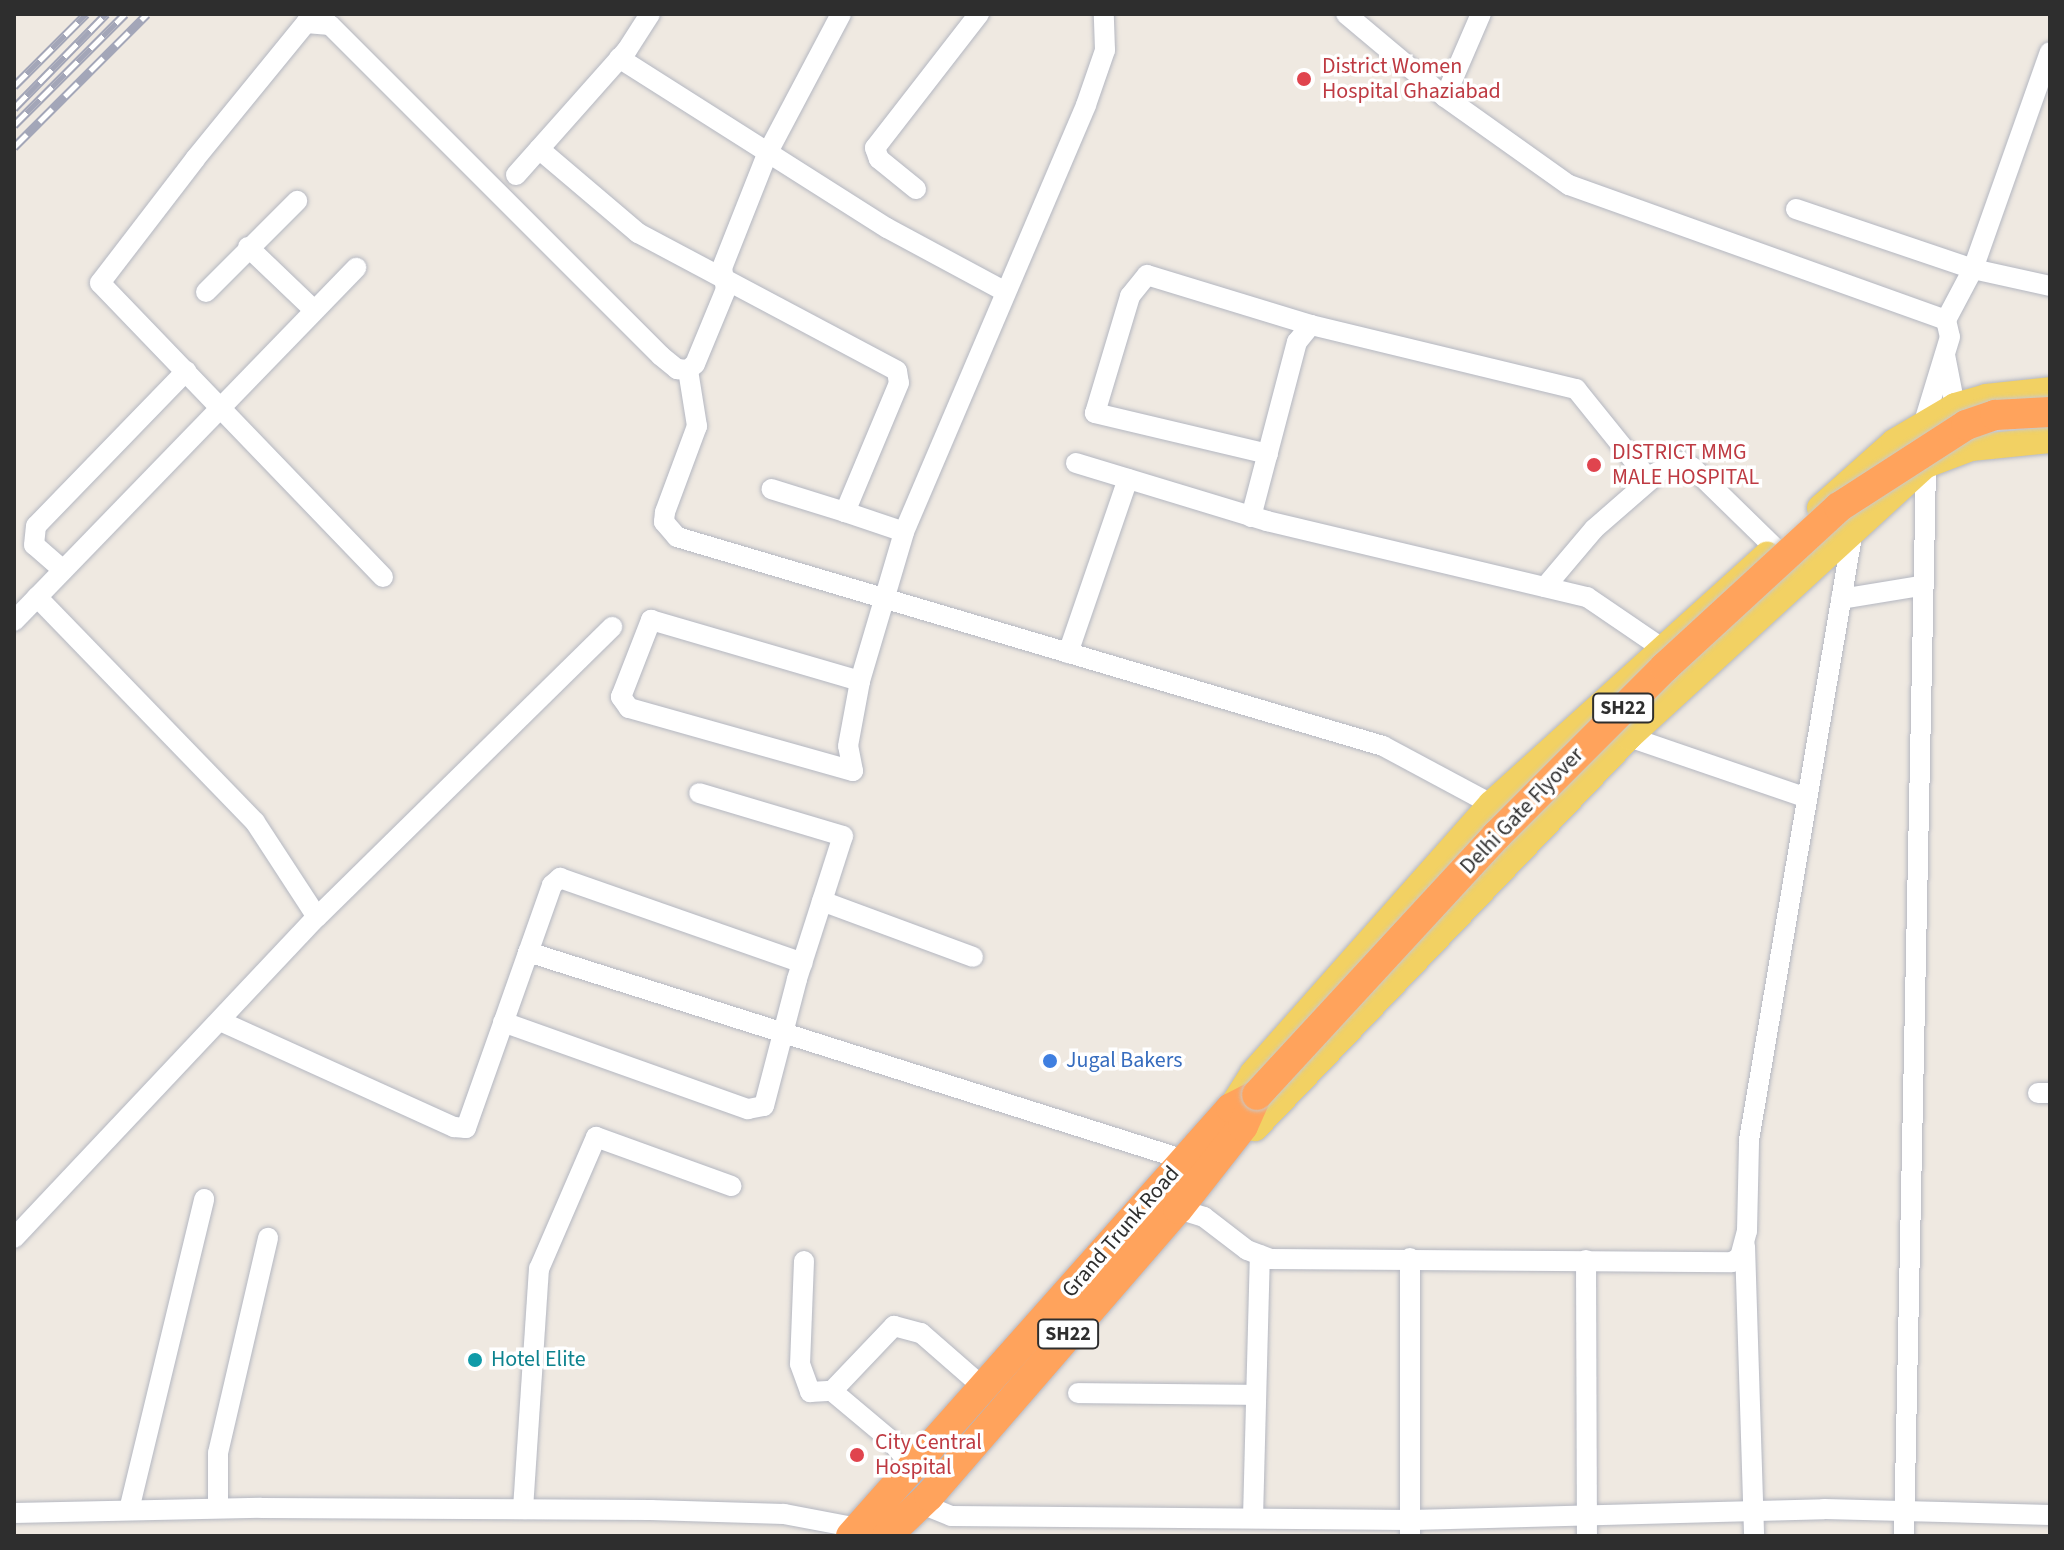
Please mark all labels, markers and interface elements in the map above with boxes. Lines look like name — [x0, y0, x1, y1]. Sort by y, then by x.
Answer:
place label: District Women Hospital Ghaziabad — [1322, 53, 1501, 104]
marker: District Women Hospital Ghaziabad — [1293, 68, 1315, 90]
place label: DISTRICT MMG MALE HOSPITAL — [1612, 439, 1759, 490]
marker: DISTRICT MMG MALE HOSPITAL — [1583, 454, 1605, 476]
road number: SH22 — [1591, 692, 1655, 724]
street label: Delhi Gate Flyover — [1455, 742, 1589, 880]
place label: Jugal Bakers — [1066, 1048, 1183, 1074]
marker: Jugal Bakers — [1041, 1052, 1059, 1070]
street label: Grand Trunk Road — [1057, 1161, 1185, 1303]
road number: SH22 — [1036, 1318, 1100, 1350]
place label: Hotel Elite — [491, 1347, 586, 1373]
marker: Hotel Elite — [466, 1351, 484, 1369]
place label: City Central Hospital — [875, 1429, 982, 1480]
marker: City Central Hospital — [846, 1444, 868, 1466]

